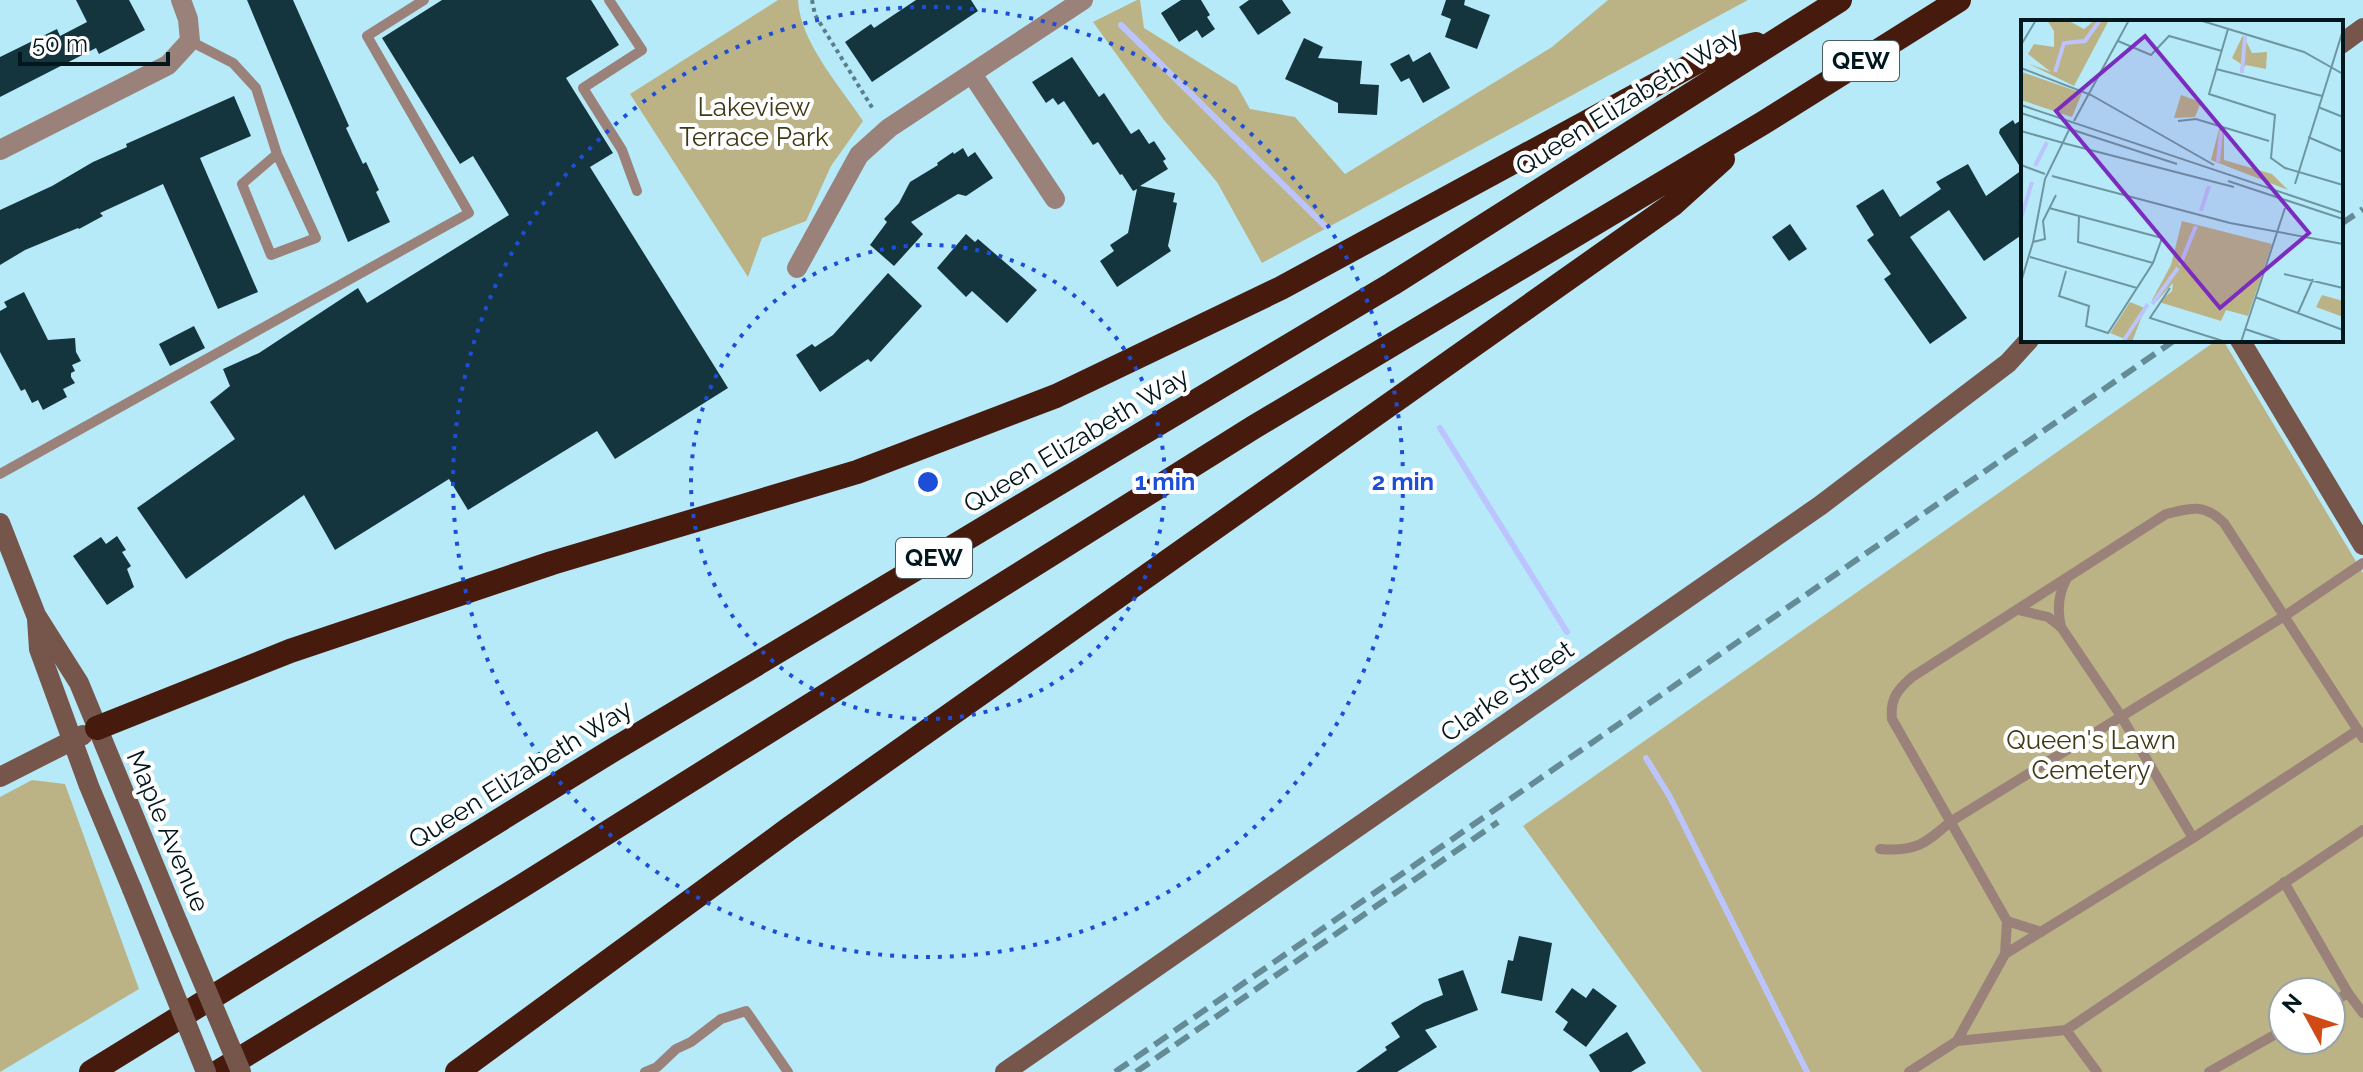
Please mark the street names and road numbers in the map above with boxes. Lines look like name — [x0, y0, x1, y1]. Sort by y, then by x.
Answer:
street label: Queen Elizabeth Way — [1510, 20, 1744, 182]
road number: QEW — [1823, 41, 1899, 81]
street label: Queen Elizabeth Way — [958, 361, 1194, 519]
road number: QEW — [896, 538, 972, 578]
street label: Clarke Street — [1435, 634, 1579, 748]
street label: Queen Elizabeth Way — [403, 693, 637, 855]
street label: Maple Avenue — [121, 746, 215, 916]

